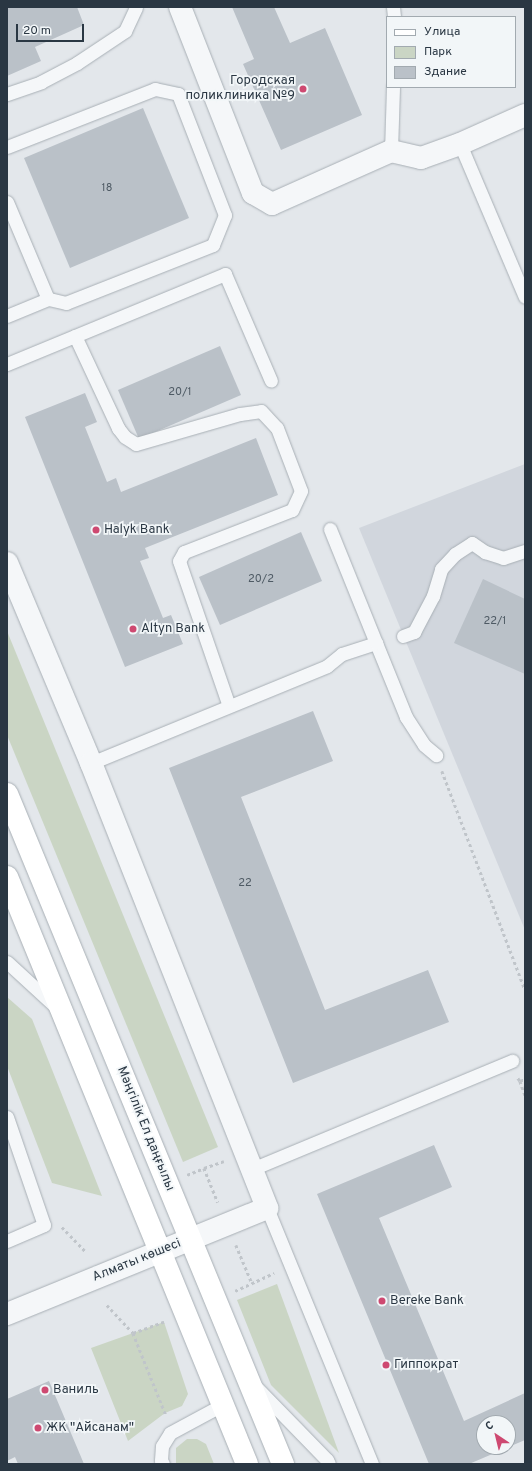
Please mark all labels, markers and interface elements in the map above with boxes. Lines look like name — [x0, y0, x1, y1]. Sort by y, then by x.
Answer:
scale bar — [18, 16, 86, 42]
legend — [386, 16, 516, 88]
text: 20 m — [23, 23, 51, 39]
text: Улица — [424, 24, 460, 40]
text: Парк — [424, 44, 452, 60]
text: Здание — [424, 64, 467, 80]
place label: Городская поликлиника №9 — [185, 74, 295, 105]
marker: Городская поликлиника №9 — [298, 84, 308, 94]
house number: 18 — [102, 181, 112, 195]
house number: 20/1 — [168, 385, 192, 399]
place label: Halyk Bank — [104, 522, 170, 538]
marker: Halyk Bank — [91, 525, 101, 535]
house number: 20/2 — [248, 572, 274, 586]
house number: 22/1 — [484, 614, 506, 628]
place label: Altyn Bank — [141, 621, 205, 637]
marker: Altyn Bank — [128, 624, 138, 634]
house number: 22 — [238, 876, 252, 890]
street label: Мәңгілік Ел даңғылы — [113, 1064, 177, 1194]
street label: Алматы көшесі — [91, 1236, 183, 1286]
place label: Bereke Bank — [390, 1293, 464, 1309]
marker: Bereke Bank — [377, 1296, 387, 1306]
place label: Гиппократ — [394, 1357, 458, 1373]
marker: Гиппократ — [381, 1360, 391, 1370]
place label: Ваниль — [53, 1382, 99, 1398]
marker: Ваниль — [40, 1385, 50, 1395]
north arrow — [476, 1415, 516, 1455]
text: С — [483, 1418, 497, 1434]
place label: ЖК "Айсанам" — [46, 1420, 134, 1436]
marker: ЖК "Айсанам" — [33, 1423, 43, 1433]

